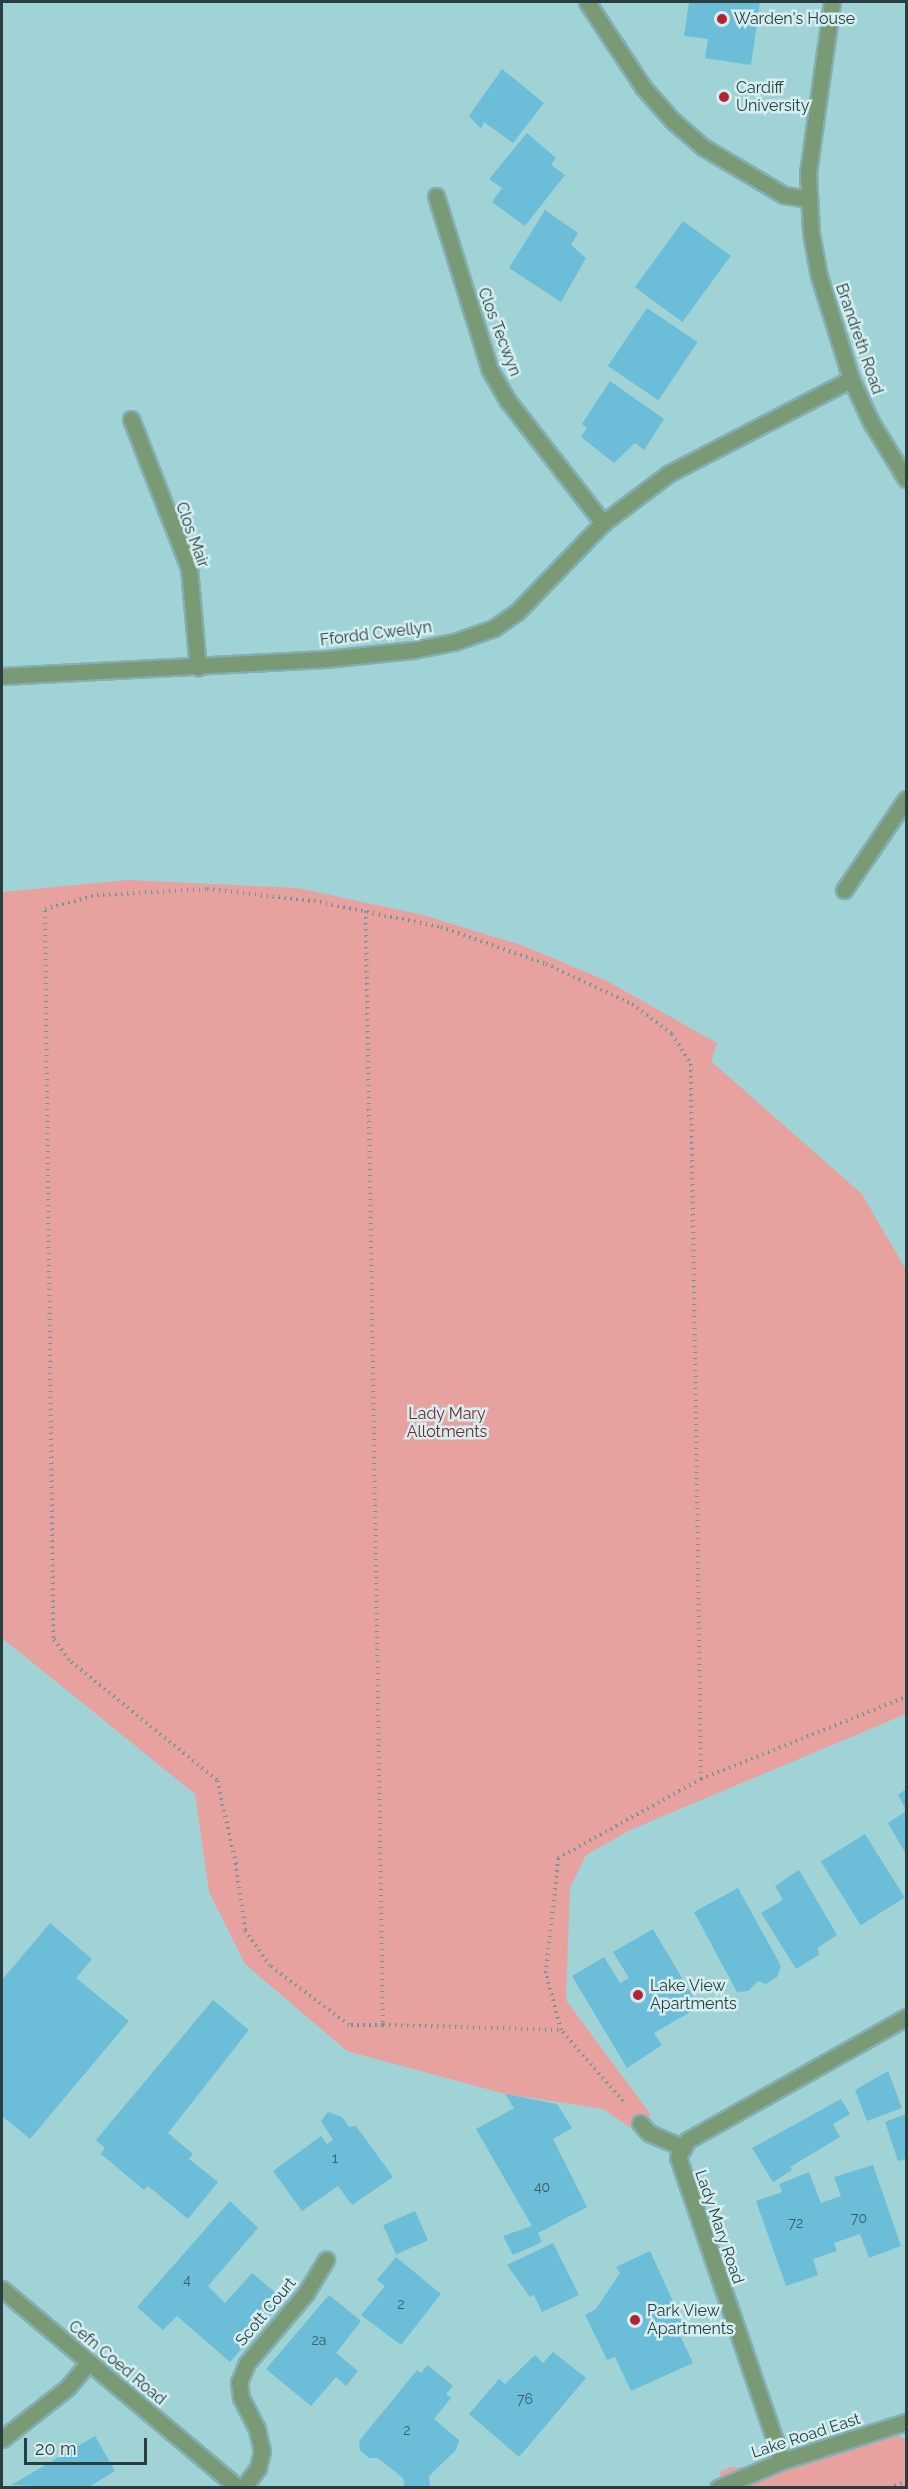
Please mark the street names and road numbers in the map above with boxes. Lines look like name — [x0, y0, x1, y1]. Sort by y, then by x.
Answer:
street label: Brandreth Road — [831, 281, 887, 397]
street label: Clos Tecwyn — [473, 285, 525, 379]
street label: Clos Mair — [171, 500, 213, 570]
street label: Ffordd Cwellyn — [319, 618, 433, 650]
street label: Lady Mary Road — [690, 2167, 748, 2287]
street label: Scott Court — [232, 2274, 300, 2350]
street label: Cefn Coed Road — [64, 2317, 170, 2409]
street label: Lake Road East — [749, 2409, 863, 2463]

